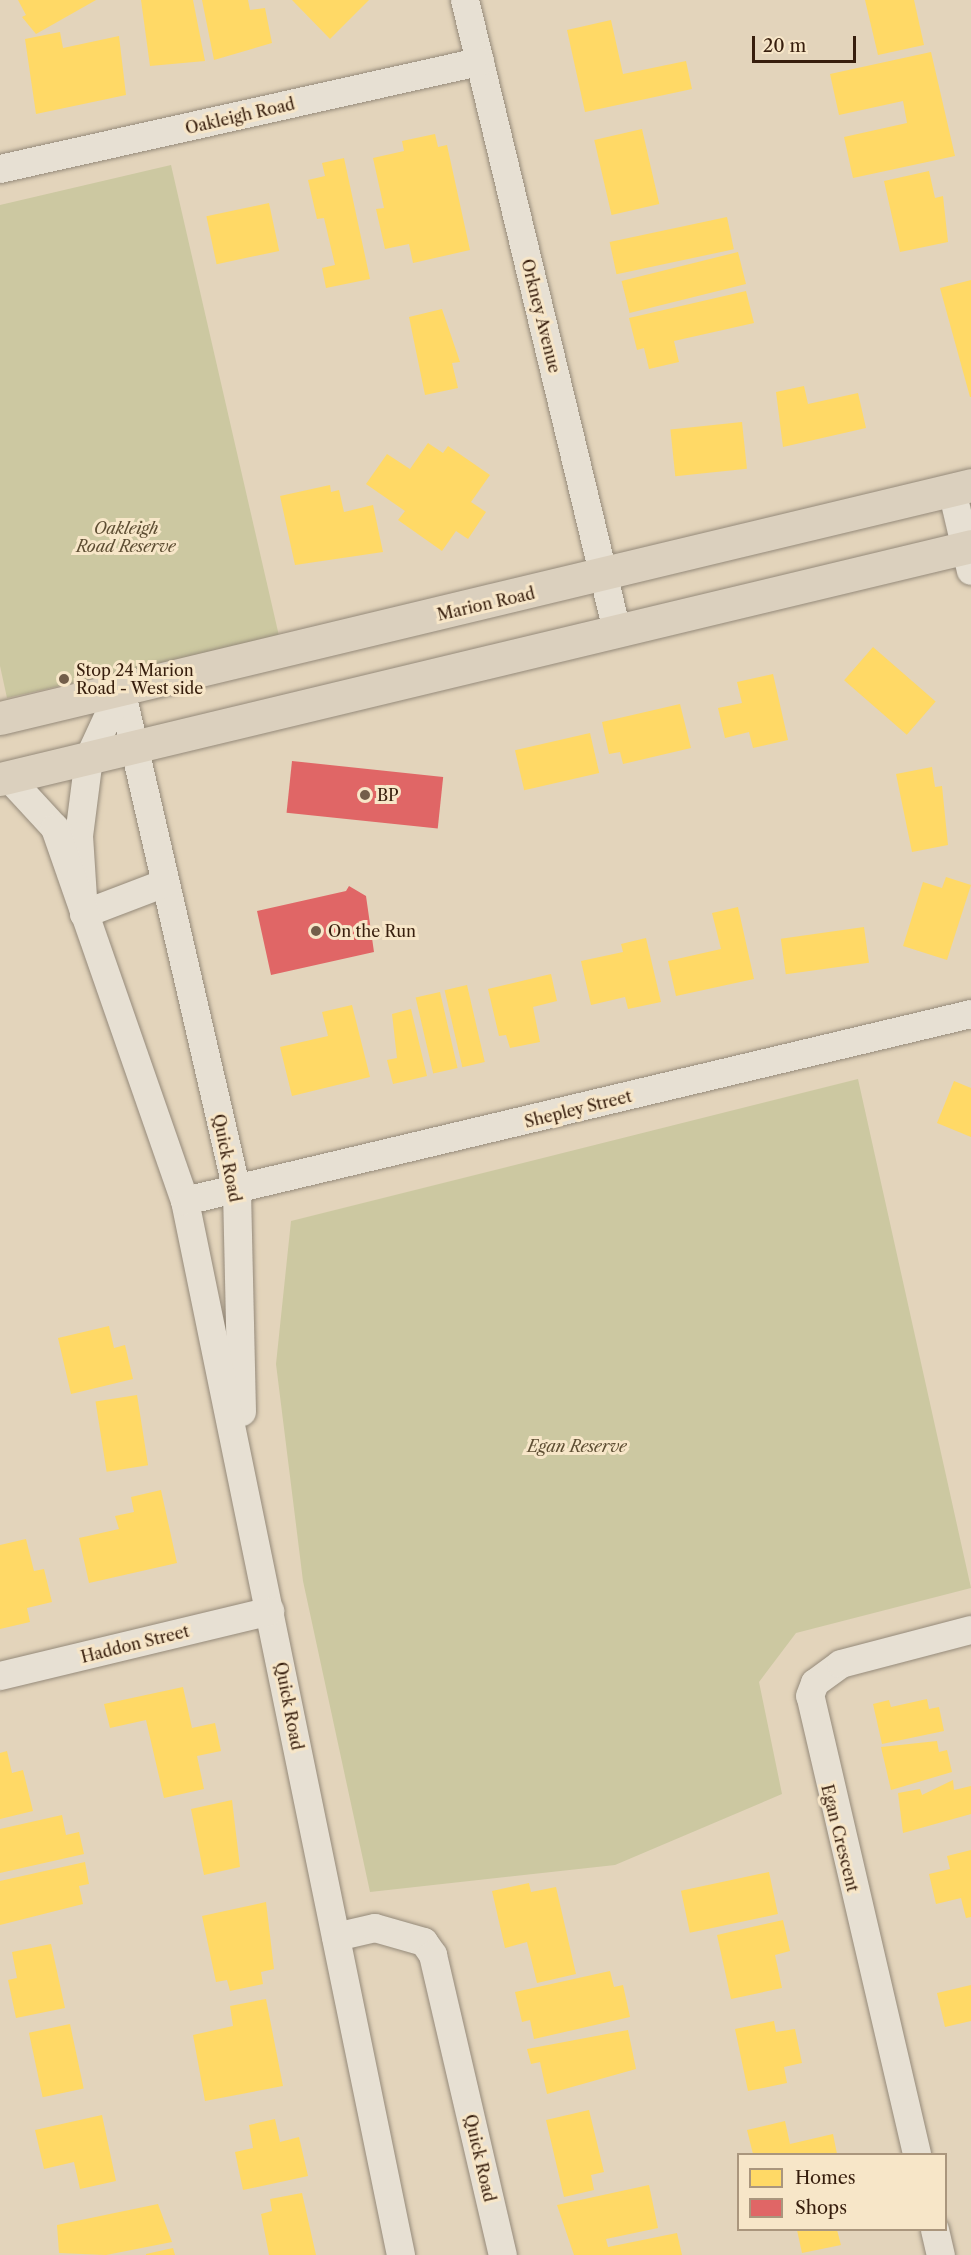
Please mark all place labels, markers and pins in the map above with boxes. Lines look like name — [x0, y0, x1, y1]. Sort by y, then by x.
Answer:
place label: Stop 24 Marion Road - West side — [76, 660, 204, 698]
marker: Stop 24 Marion Road - West side — [57, 672, 71, 686]
place label: BP — [377, 785, 399, 805]
marker: BP — [358, 788, 372, 802]
place label: On the Run — [328, 921, 416, 941]
marker: On the Run — [309, 924, 323, 938]

